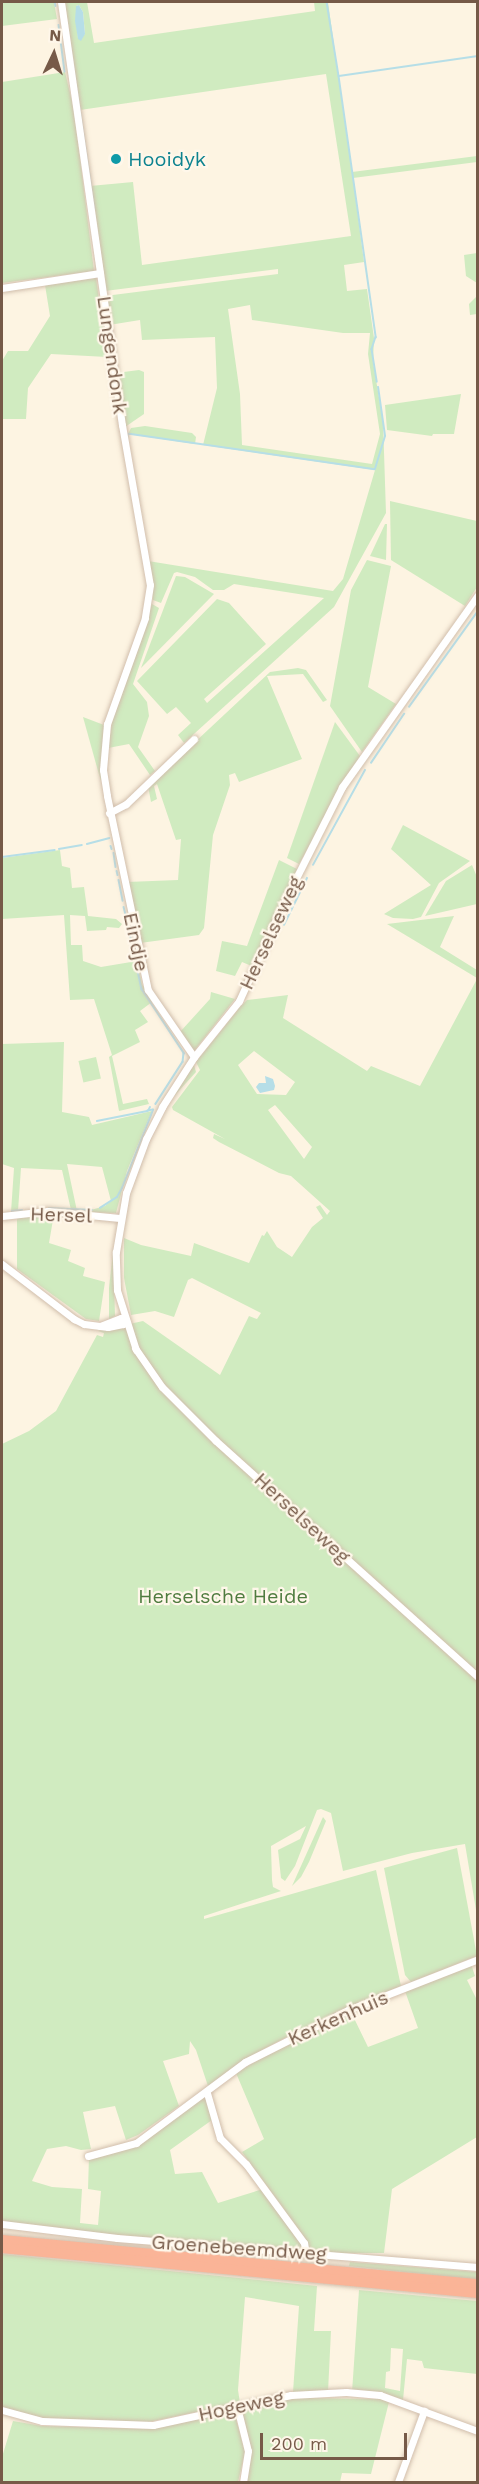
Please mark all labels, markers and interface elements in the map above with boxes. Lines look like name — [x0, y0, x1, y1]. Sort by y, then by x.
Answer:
north arrow — [24, 24, 84, 84]
text: N — [49, 26, 62, 45]
place label: Hooidyk — [128, 147, 206, 171]
marker: Hooidyk — [109, 152, 123, 166]
street label: Lungendonk — [92, 294, 132, 416]
street label: Herselseweg — [234, 872, 308, 994]
street label: Eindje — [118, 910, 154, 974]
street label: Hersel — [30, 1202, 92, 1228]
street label: Herselseweg — [249, 1467, 355, 1569]
park label: Herselsche Heide — [138, 1584, 308, 1608]
street label: Kerkenhuis — [284, 1985, 392, 2051]
street label: Groenebeemdweg — [151, 2230, 327, 2266]
street label: Hogeweg — [196, 2385, 286, 2427]
scale bar — [263, 2421, 410, 2459]
text: 200 m — [271, 2433, 327, 2454]

